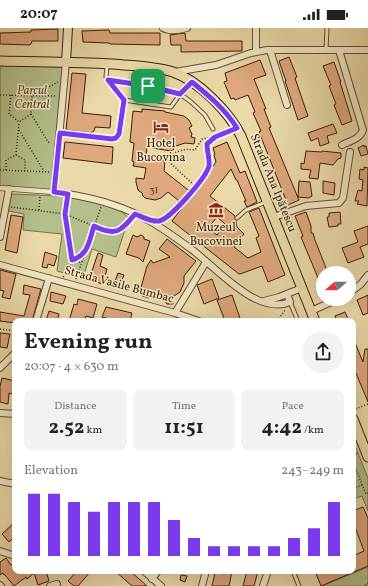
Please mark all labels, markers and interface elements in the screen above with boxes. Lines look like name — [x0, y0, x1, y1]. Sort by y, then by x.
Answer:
text: 20:07 — [20, 4, 58, 25]
pin — [131, 69, 165, 103]
icon: arrive — [137, 75, 159, 97]
park label: Parcul Central — [15, 83, 49, 113]
hotel icon: Hotel Bucovina — [152, 118, 170, 136]
street label: Strada Ana Ipătescu — [246, 131, 300, 235]
place label: Hotel Bucovina — [137, 136, 185, 166]
house number: 31 — [149, 183, 159, 197]
museum icon: Muzeul Bucovinei — [207, 201, 225, 219]
place label: Muzeul Bucovinei — [190, 220, 243, 250]
street label: Strada Vasile Bumbac — [62, 263, 176, 307]
north arrow — [316, 266, 356, 306]
map controls — [316, 266, 356, 306]
text: Evening run — [24, 327, 153, 358]
button: share — [302, 331, 344, 373]
text: 20:07 · 4 × 630 m — [24, 358, 118, 376]
text: Distance — [54, 399, 96, 414]
text: Time — [172, 399, 196, 414]
text: Pace — [282, 399, 304, 414]
text: 2.52 — [48, 414, 84, 442]
text: 11:51 — [164, 414, 204, 442]
text: 4:42 — [262, 414, 302, 442]
text: km — [84, 423, 102, 438]
text: /km — [302, 423, 324, 438]
text: Elevation — [24, 462, 78, 480]
text: 243–249 m — [281, 462, 344, 480]

